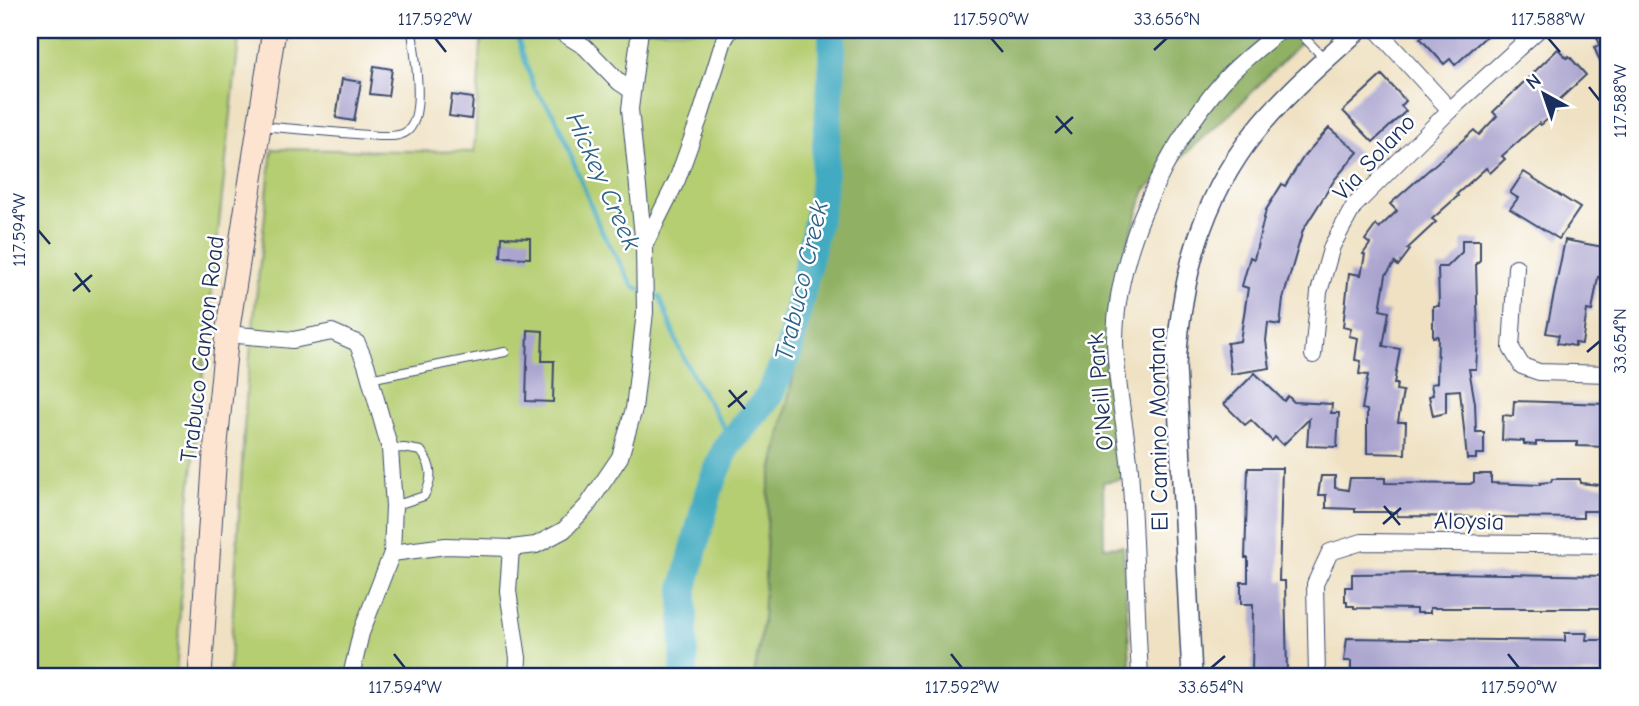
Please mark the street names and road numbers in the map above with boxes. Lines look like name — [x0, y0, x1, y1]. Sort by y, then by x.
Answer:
street label: Via Solano — [1327, 108, 1421, 206]
street label: Trabuco Canyon Road — [174, 234, 230, 464]
street label: El Camino Montana — [1142, 327, 1174, 531]
street label: O'Neill Park — [1081, 332, 1119, 452]
street label: Aloysia — [1434, 506, 1504, 536]

